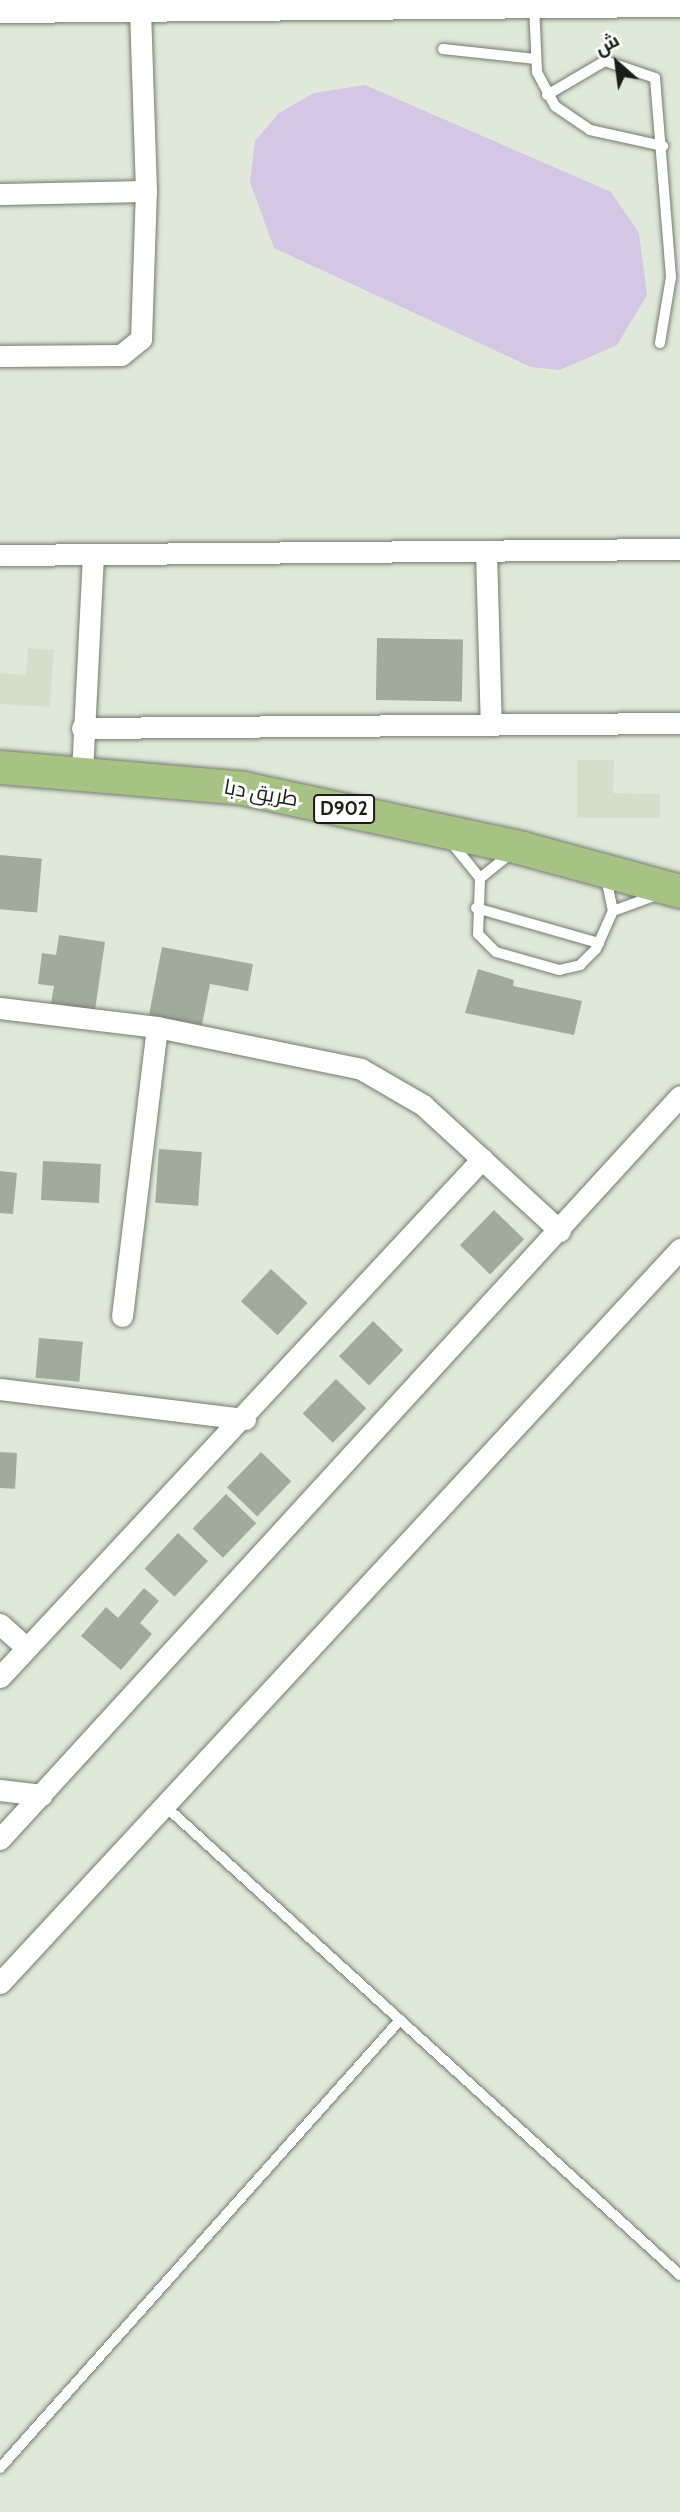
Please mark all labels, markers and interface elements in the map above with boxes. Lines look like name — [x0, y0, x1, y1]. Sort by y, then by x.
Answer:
north arrow — [582, 28, 652, 98]
text: ش — [591, 28, 623, 60]
street label: طريق دبا — [222, 774, 300, 812]
road number: D902 — [312, 794, 376, 824]

